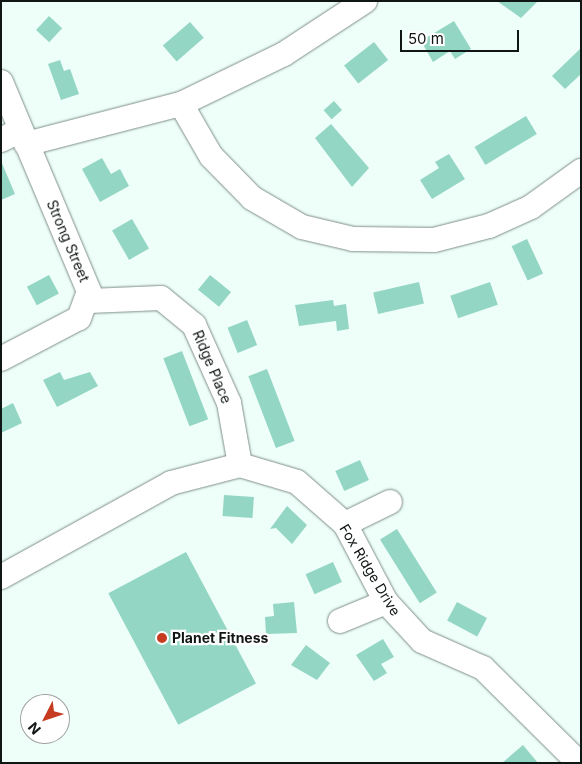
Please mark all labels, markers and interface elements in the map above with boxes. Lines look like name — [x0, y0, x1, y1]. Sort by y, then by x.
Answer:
scale bar — [402, 20, 521, 52]
text: 50 m — [408, 29, 444, 48]
street label: Strong Street — [43, 198, 93, 284]
street label: Ridge Place — [189, 328, 235, 406]
street label: Fox Ridge Drive — [336, 521, 404, 619]
place label: Planet Fitness — [172, 630, 268, 646]
marker: Planet Fitness — [156, 632, 168, 644]
north arrow — [20, 694, 70, 744]
text: N — [24, 719, 44, 738]

